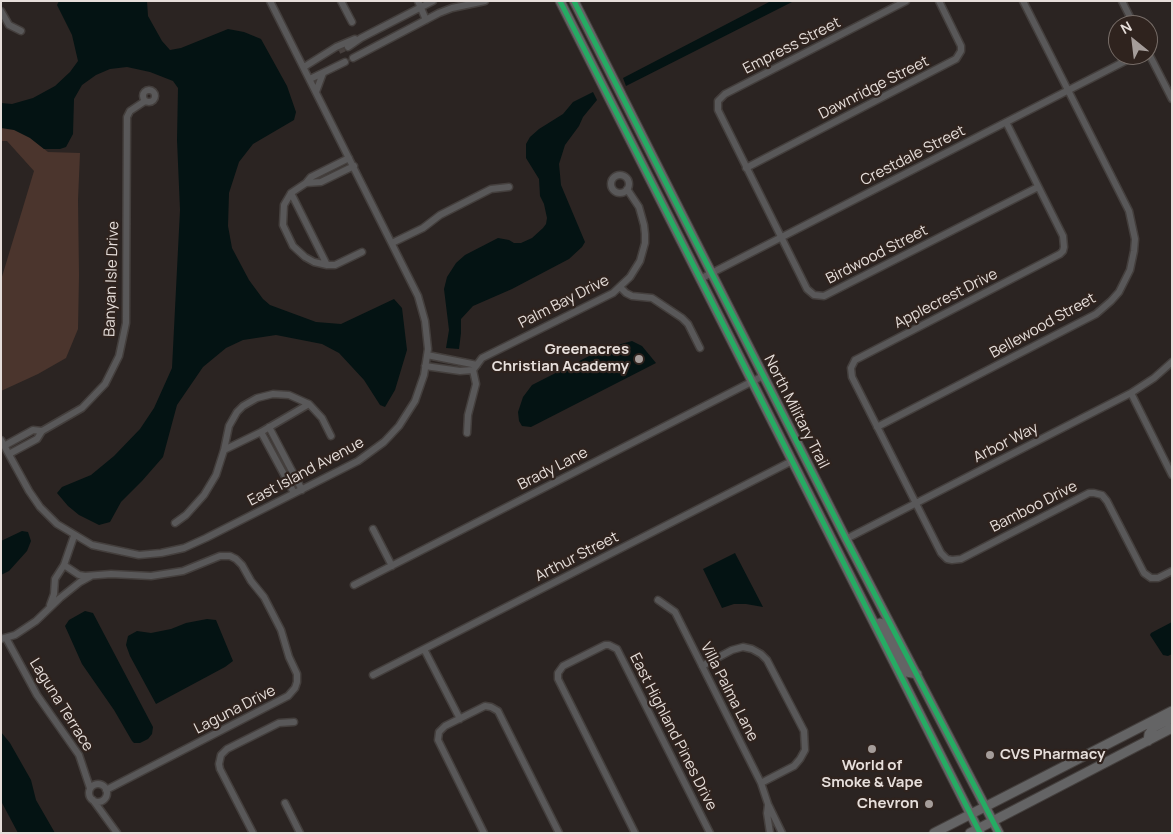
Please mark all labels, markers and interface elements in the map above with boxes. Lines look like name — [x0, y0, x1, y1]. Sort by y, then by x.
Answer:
street label: Empress Street — [740, 14, 844, 78]
north arrow — [1108, 15, 1158, 65]
text: N — [1117, 17, 1135, 38]
street label: Dawnridge Street — [816, 53, 932, 123]
street label: Crestdale Street — [858, 122, 968, 190]
street label: Banyan Isle Drive — [101, 221, 123, 337]
street label: Birdwood Street — [823, 222, 931, 288]
street label: Applecrest Drive — [891, 265, 1001, 333]
street label: Palm Bay Drive — [516, 271, 612, 333]
street label: Bellewood Street — [987, 289, 1099, 363]
place label: Greenacres Christian Academy — [492, 341, 629, 376]
street label: North Military Trail — [760, 352, 832, 472]
marker: Greenacres Christian Academy — [633, 353, 645, 365]
street label: Arbor Way — [971, 419, 1041, 467]
street label: East Island Avenue — [245, 434, 367, 510]
street label: Brady Lane — [515, 444, 591, 494]
street label: Bamboo Drive — [988, 477, 1080, 537]
street label: Arthur Street — [532, 528, 622, 586]
street label: Villa Palma Lane — [696, 639, 762, 745]
street label: East Highland Pines Drive — [625, 650, 721, 814]
street label: Laguna Terrace — [25, 655, 97, 755]
street label: Laguna Drive — [191, 682, 279, 738]
marker: World of Smoke & Vape — [866, 743, 878, 755]
place label: CVS Pharmacy — [1000, 746, 1105, 764]
marker: CVS Pharmacy — [984, 749, 996, 761]
place label: World of Smoke & Vape — [821, 757, 923, 792]
place label: Chevron — [857, 795, 919, 813]
marker: Chevron — [923, 798, 935, 810]

